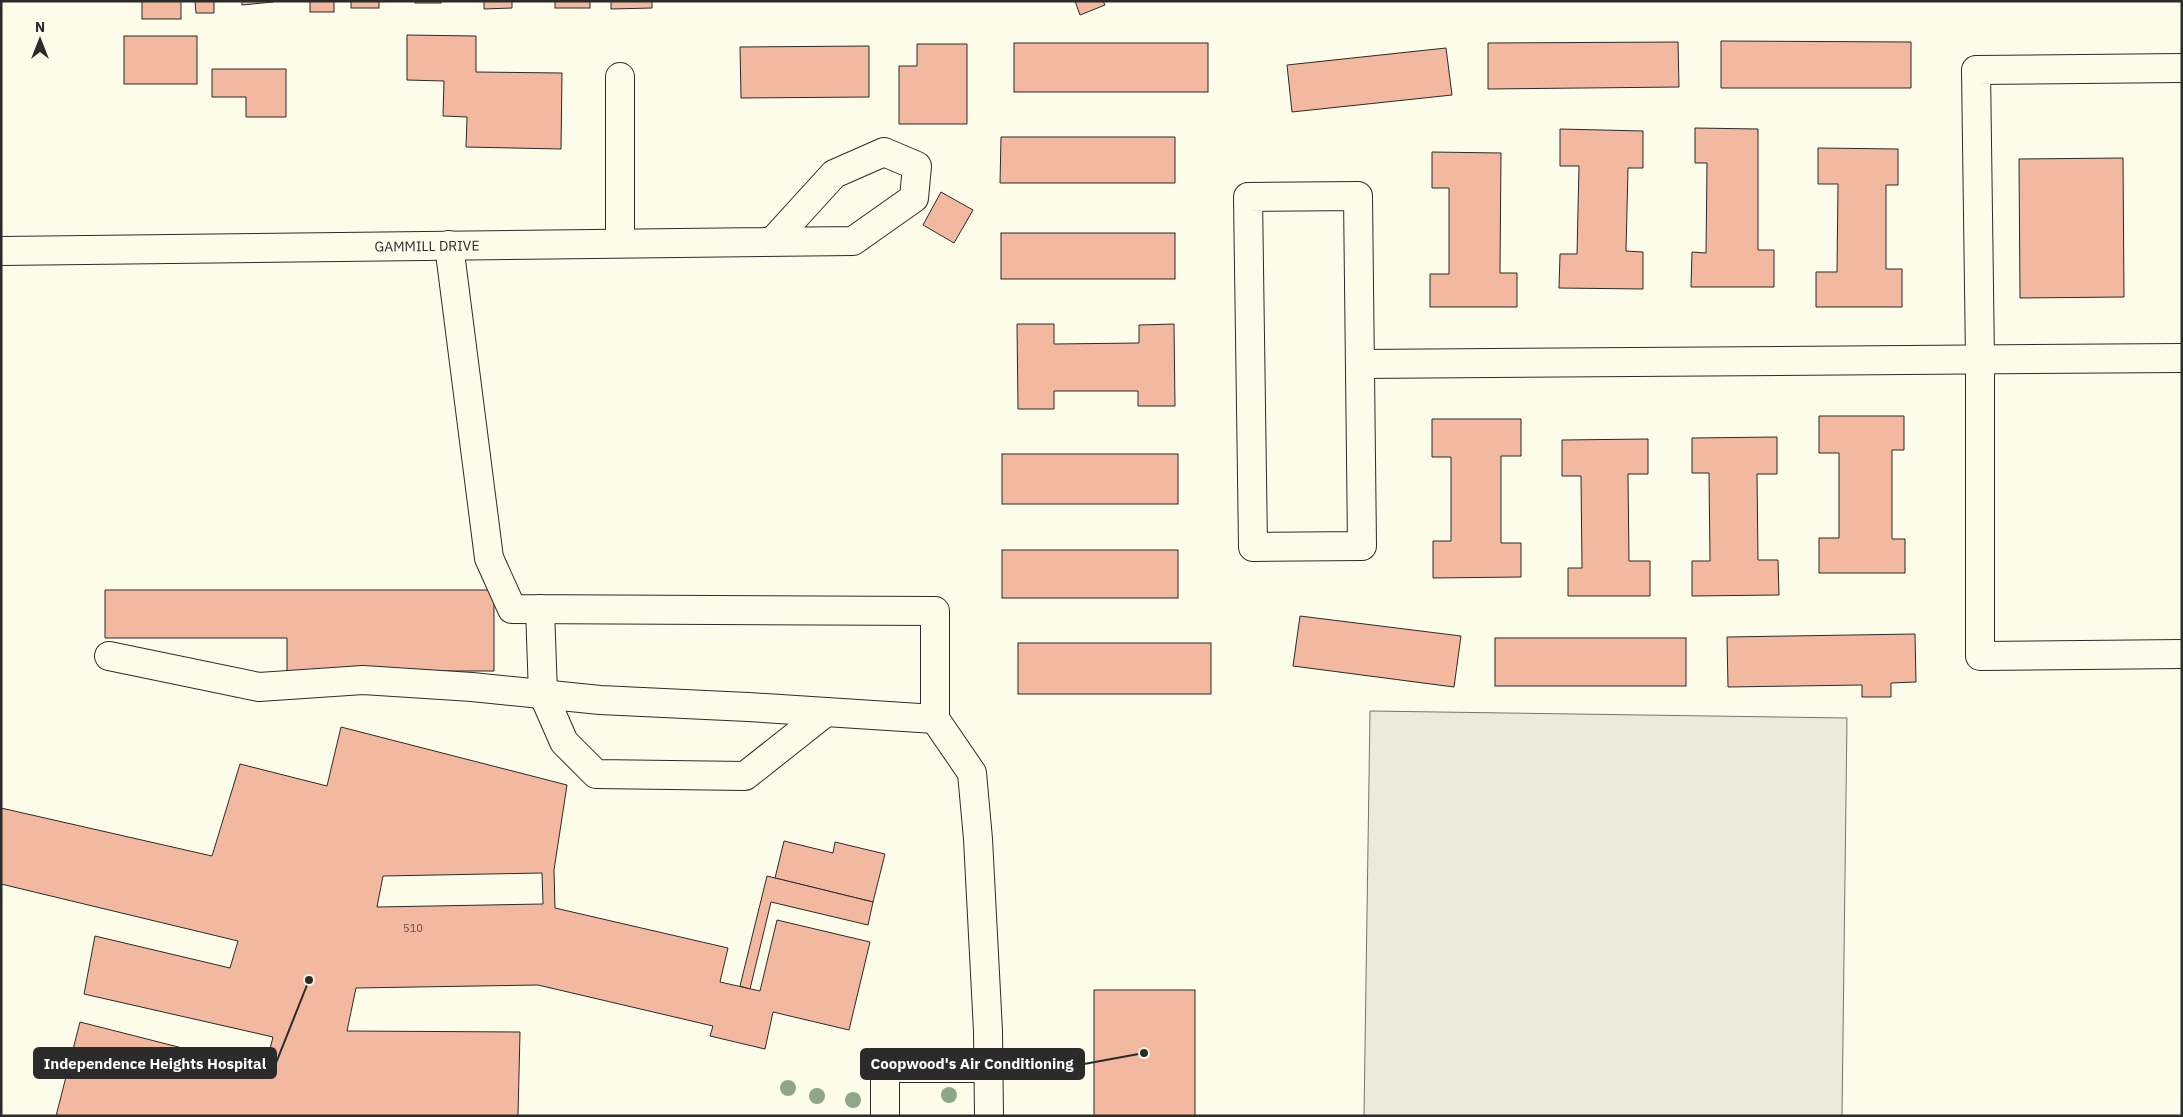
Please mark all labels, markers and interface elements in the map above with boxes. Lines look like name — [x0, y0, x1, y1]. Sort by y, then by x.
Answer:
north arrow — [15, 15, 65, 65]
text: N — [35, 18, 45, 36]
street label: GAMMILL DRIVE — [374, 236, 480, 256]
house number: 510 — [403, 921, 423, 935]
callout: Independence Heights Hospital — [34, 1048, 276, 1078]
callout: Coopwood's Air Conditioning — [861, 1049, 1084, 1079]
text: Independence Heights Hospital — [44, 1054, 267, 1073]
text: Coopwood's Air Conditioning — [871, 1054, 1074, 1073]

